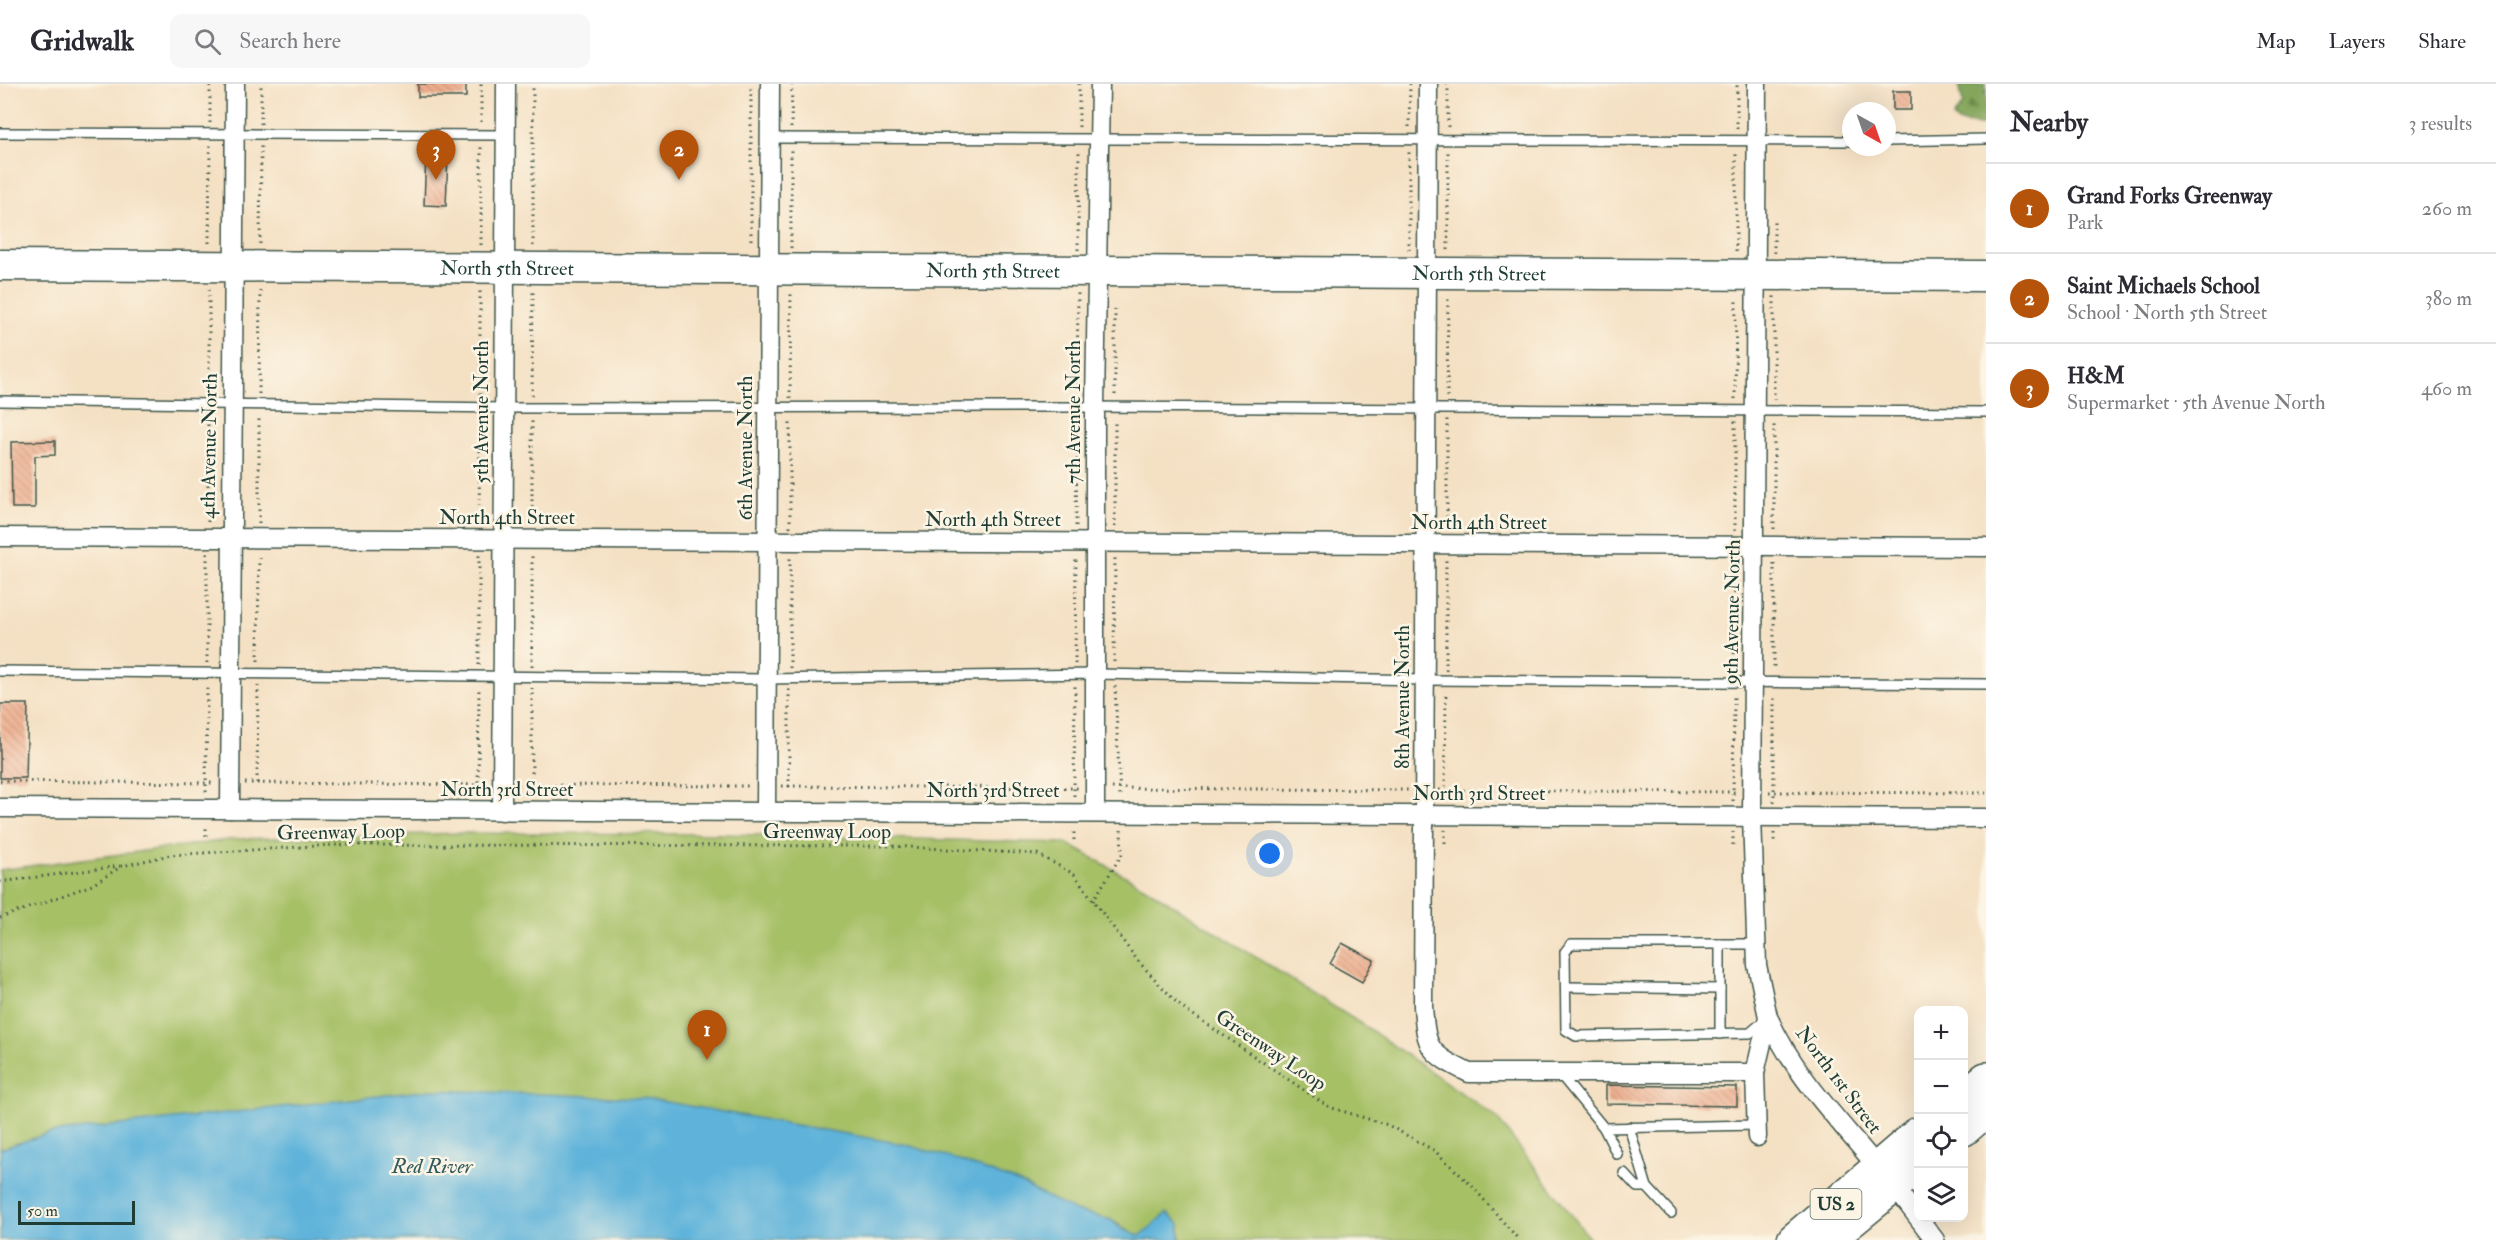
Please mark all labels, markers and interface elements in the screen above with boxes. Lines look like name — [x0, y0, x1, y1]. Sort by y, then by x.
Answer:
search box — [170, 14, 590, 68]
text: Gridwalk — [30, 24, 134, 59]
icon: search — [191, 25, 224, 58]
text: Search here — [239, 27, 341, 55]
text: Map — [2256, 28, 2296, 55]
text: Layers — [2329, 28, 2385, 55]
text: Share — [2418, 28, 2466, 55]
north arrow — [1842, 102, 1896, 156]
text: Nearby — [2010, 107, 2088, 139]
text: 3 results — [2409, 111, 2472, 136]
pin: 3 — [416, 130, 456, 180]
pin: 2 — [660, 130, 698, 180]
text: Grand Forks Greenway — [2067, 182, 2272, 210]
text: 1 — [2026, 196, 2033, 221]
text: 260 m — [2422, 196, 2472, 221]
text: Park — [2067, 210, 2103, 235]
street label: North 5th Street — [440, 255, 575, 281]
street label: North 5th Street — [926, 258, 1061, 283]
street label: North 5th Street — [1412, 260, 1547, 286]
text: Saint Michaels School — [2067, 272, 2260, 300]
text: 2 — [2024, 286, 2035, 311]
text: 380 m — [2425, 286, 2472, 311]
text: School · North 5th Street — [2067, 300, 2267, 325]
street label: 5th Avenue North — [469, 340, 494, 484]
street label: 7th Avenue North — [1061, 340, 1086, 484]
text: H&M — [2067, 362, 2125, 390]
street label: 4th Avenue North — [195, 373, 223, 519]
street label: 6th Avenue North — [733, 375, 758, 520]
text: 3 — [2026, 376, 2033, 401]
text: 460 m — [2421, 376, 2472, 401]
text: Supermarket · 5th Avenue North — [2067, 390, 2325, 415]
street label: North 4th Street — [439, 505, 575, 530]
street label: North 4th Street — [925, 507, 1061, 532]
street label: North 4th Street — [1411, 510, 1547, 535]
street label: 9th Avenue North — [1718, 539, 1746, 687]
street label: 8th Avenue North — [1390, 624, 1415, 769]
street label: North 3rd Street — [441, 777, 574, 802]
street label: North 3rd Street — [927, 778, 1060, 803]
street label: North 3rd Street — [1413, 781, 1546, 806]
street label: Greenway Loop — [277, 818, 405, 847]
street label: Greenway Loop — [763, 819, 891, 845]
your location — [1255, 839, 1284, 868]
street label: Greenway Loop — [1210, 1004, 1331, 1097]
map controls — [1914, 1006, 1968, 1222]
button: + — [1914, 1006, 1968, 1060]
pin: 1 — [688, 1010, 726, 1060]
street label: North 1st Street — [1790, 1021, 1888, 1139]
button: − — [1914, 1060, 1968, 1114]
button: locate — [1914, 1114, 1968, 1168]
water label: Red River — [391, 1153, 474, 1180]
button: layers — [1914, 1168, 1968, 1222]
road number: US 2 — [1810, 1189, 1862, 1219]
scale bar — [18, 1198, 135, 1226]
text: 50 m — [27, 1201, 58, 1221]

